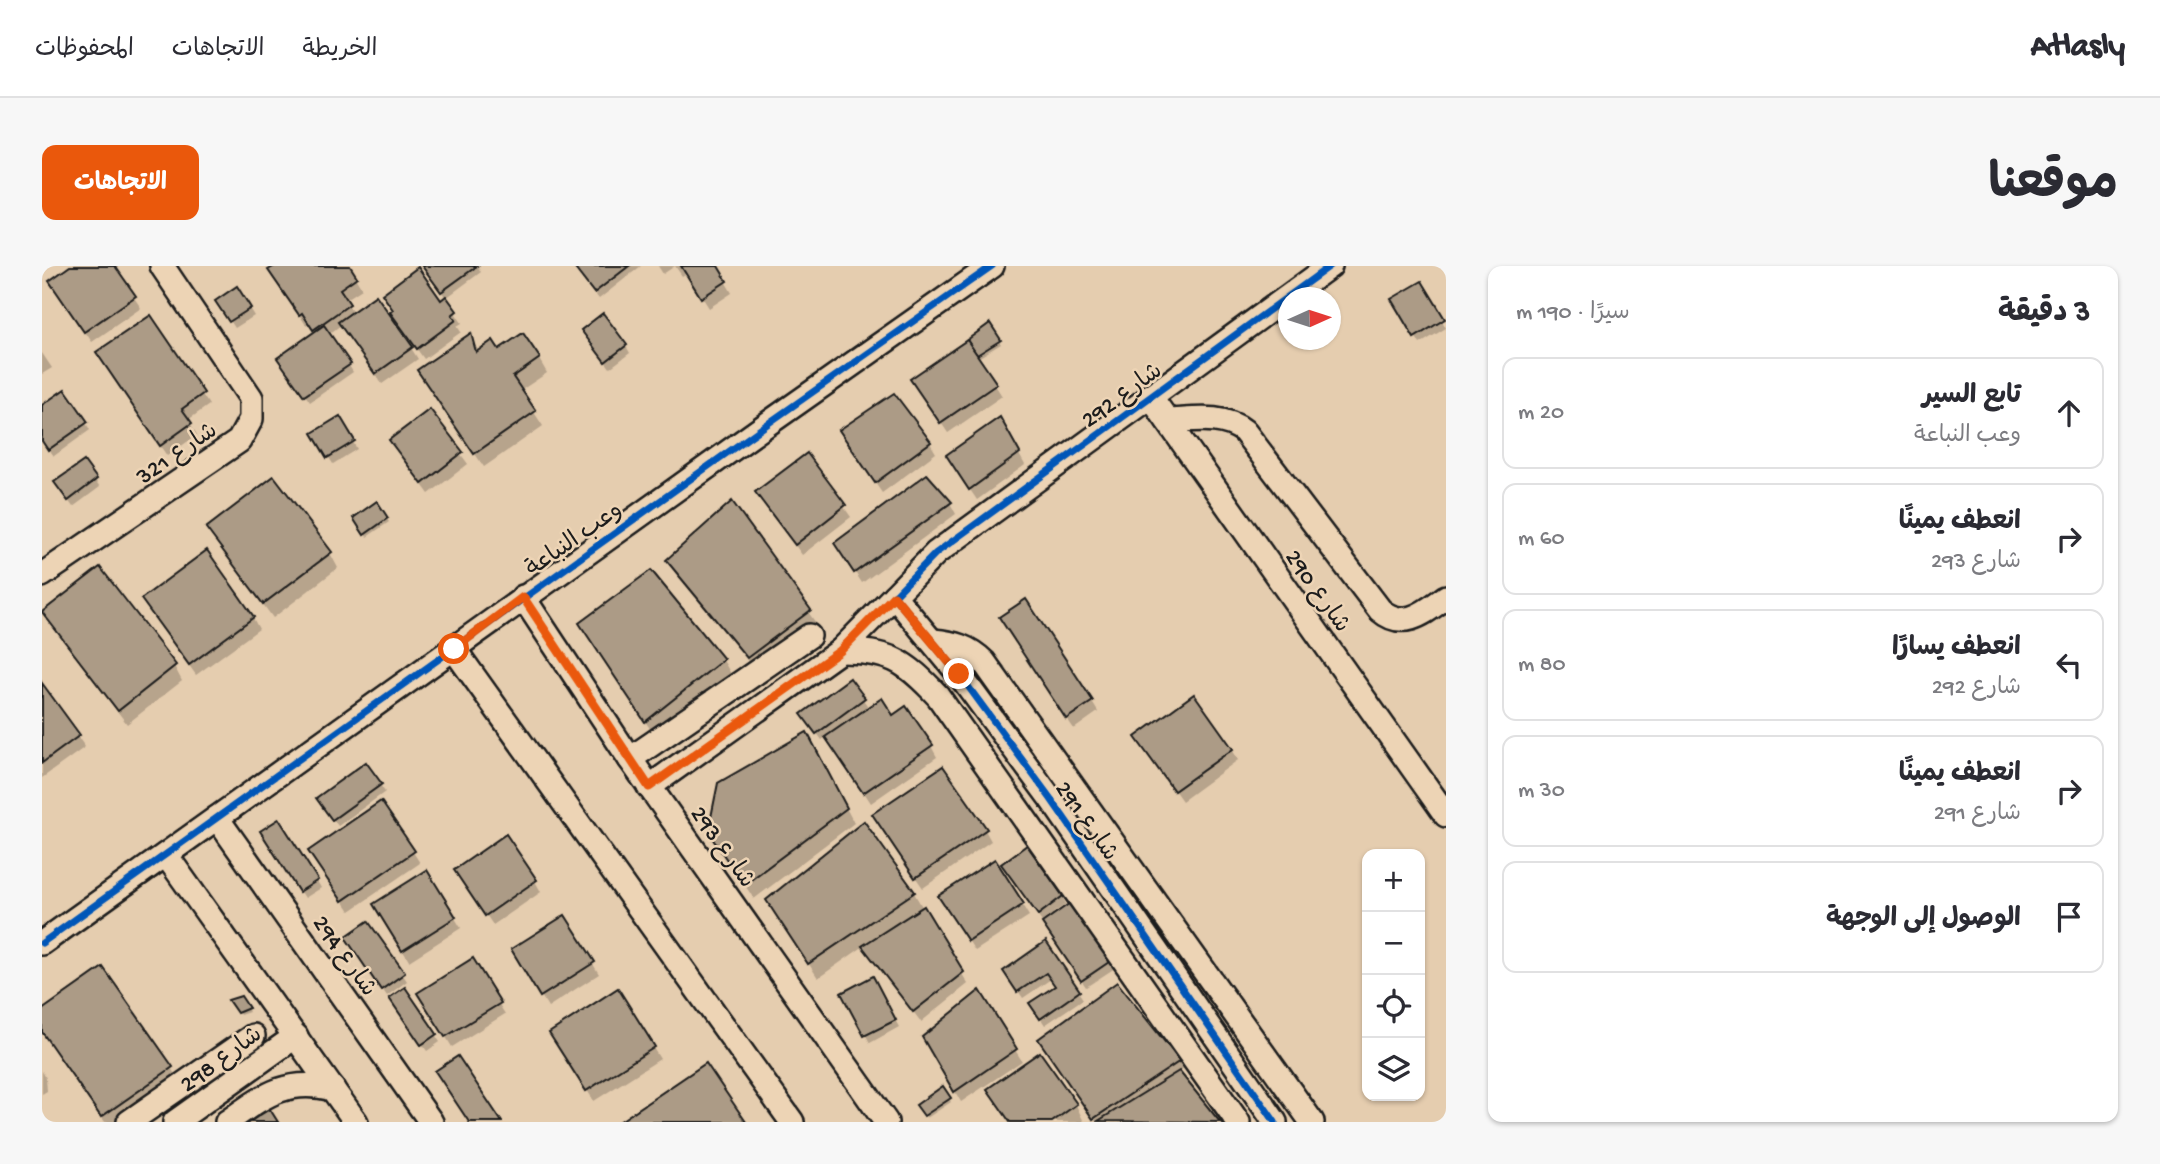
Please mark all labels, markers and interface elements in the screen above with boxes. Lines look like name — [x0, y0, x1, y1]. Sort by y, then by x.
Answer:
text: Atlasly — [2031, 29, 2125, 67]
text: المحفوظات — [35, 36, 134, 65]
text: الاتجاهات — [172, 36, 265, 65]
text: الخريطة — [303, 36, 377, 65]
button: الاتجاهات — [42, 145, 199, 220]
text: موقعنا — [1988, 158, 2118, 216]
north arrow — [1278, 287, 1341, 350]
text: 3 دقيقة — [1998, 297, 2090, 332]
text: سيرًا · 190 m — [1516, 300, 1630, 327]
street label: شارع 292 — [1077, 358, 1169, 436]
text: تابع السير — [1922, 382, 2021, 413]
icon: ahead — [2050, 394, 2088, 432]
text: 20 m — [1518, 400, 1564, 427]
street label: شارع 321 — [131, 417, 224, 493]
text: وعب النباعة — [1914, 423, 2021, 450]
street label: وعب النباعة — [521, 497, 629, 585]
text: انعطف يمينًا — [1899, 508, 2021, 539]
icon: right — [2050, 520, 2088, 558]
text: 60 m — [1518, 526, 1565, 553]
street label: شارع 290 — [1277, 545, 1355, 639]
text: شارع 293 — [1931, 549, 2021, 576]
route start — [438, 633, 469, 664]
text: انعطف يسارًا — [1892, 634, 2021, 665]
icon: left — [2050, 646, 2088, 684]
text: 80 m — [1518, 652, 1565, 679]
route end — [943, 658, 974, 689]
text: شارع 292 — [1932, 675, 2021, 702]
text: انعطف يمينًا — [1899, 760, 2021, 791]
icon: right — [2050, 772, 2088, 810]
street label: شارع 291 — [1047, 776, 1123, 868]
text: 30 m — [1518, 778, 1565, 805]
street label: شارع 293 — [682, 801, 760, 895]
text: شارع 291 — [1934, 801, 2021, 828]
map controls — [1362, 849, 1425, 1101]
button: + — [1362, 849, 1425, 912]
icon: arrive — [2050, 898, 2088, 936]
text: الوصول إلى الوجهة — [1826, 905, 2021, 936]
street label: شارع 294 — [305, 911, 382, 1003]
button: − — [1362, 912, 1425, 975]
button: locate — [1362, 975, 1425, 1038]
street label: شارع 298 — [175, 1021, 269, 1100]
button: layers — [1362, 1038, 1425, 1101]

